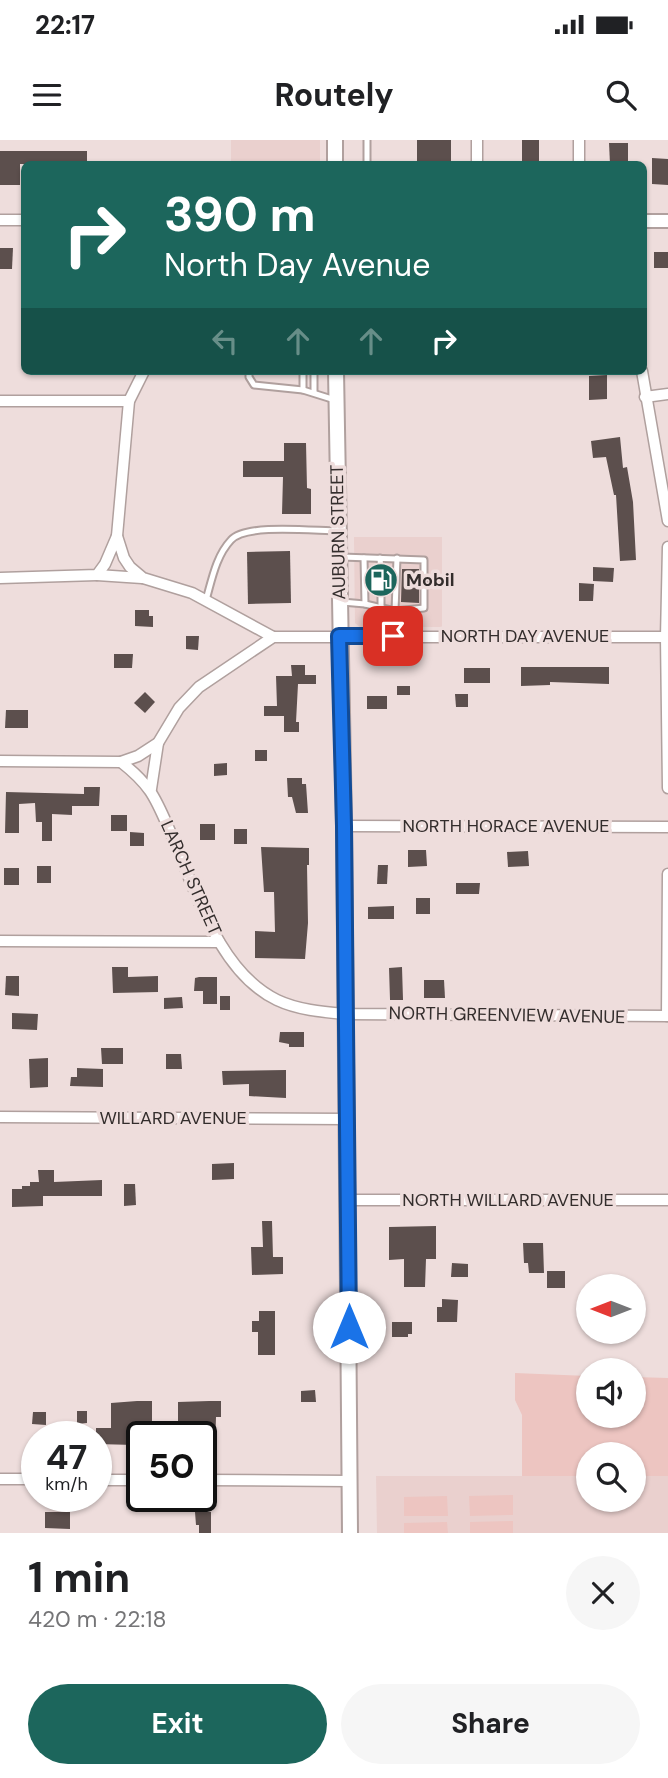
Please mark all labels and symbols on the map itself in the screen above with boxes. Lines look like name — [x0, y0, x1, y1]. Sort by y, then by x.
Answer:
street label: AUBURN STREET — [325, 464, 351, 600]
fuel station icon: Mobil — [362, 561, 400, 599]
place label: Mobil — [406, 568, 454, 592]
pin — [363, 606, 423, 666]
street label: NORTH DAY AVENUE — [441, 624, 609, 648]
street label: NORTH HORACE AVENUE — [403, 814, 610, 838]
street label: LARCH STREET — [155, 817, 227, 939]
street label: NORTH GREENVIEW AVENUE — [388, 1001, 626, 1029]
street label: WILLARD AVENUE — [99, 1106, 247, 1130]
street label: NORTH WILLARD AVENUE — [402, 1188, 614, 1212]
north arrow — [576, 1274, 646, 1344]
position arrow — [312, 1290, 386, 1364]
speed limit sign: 50 — [126, 1421, 217, 1512]

